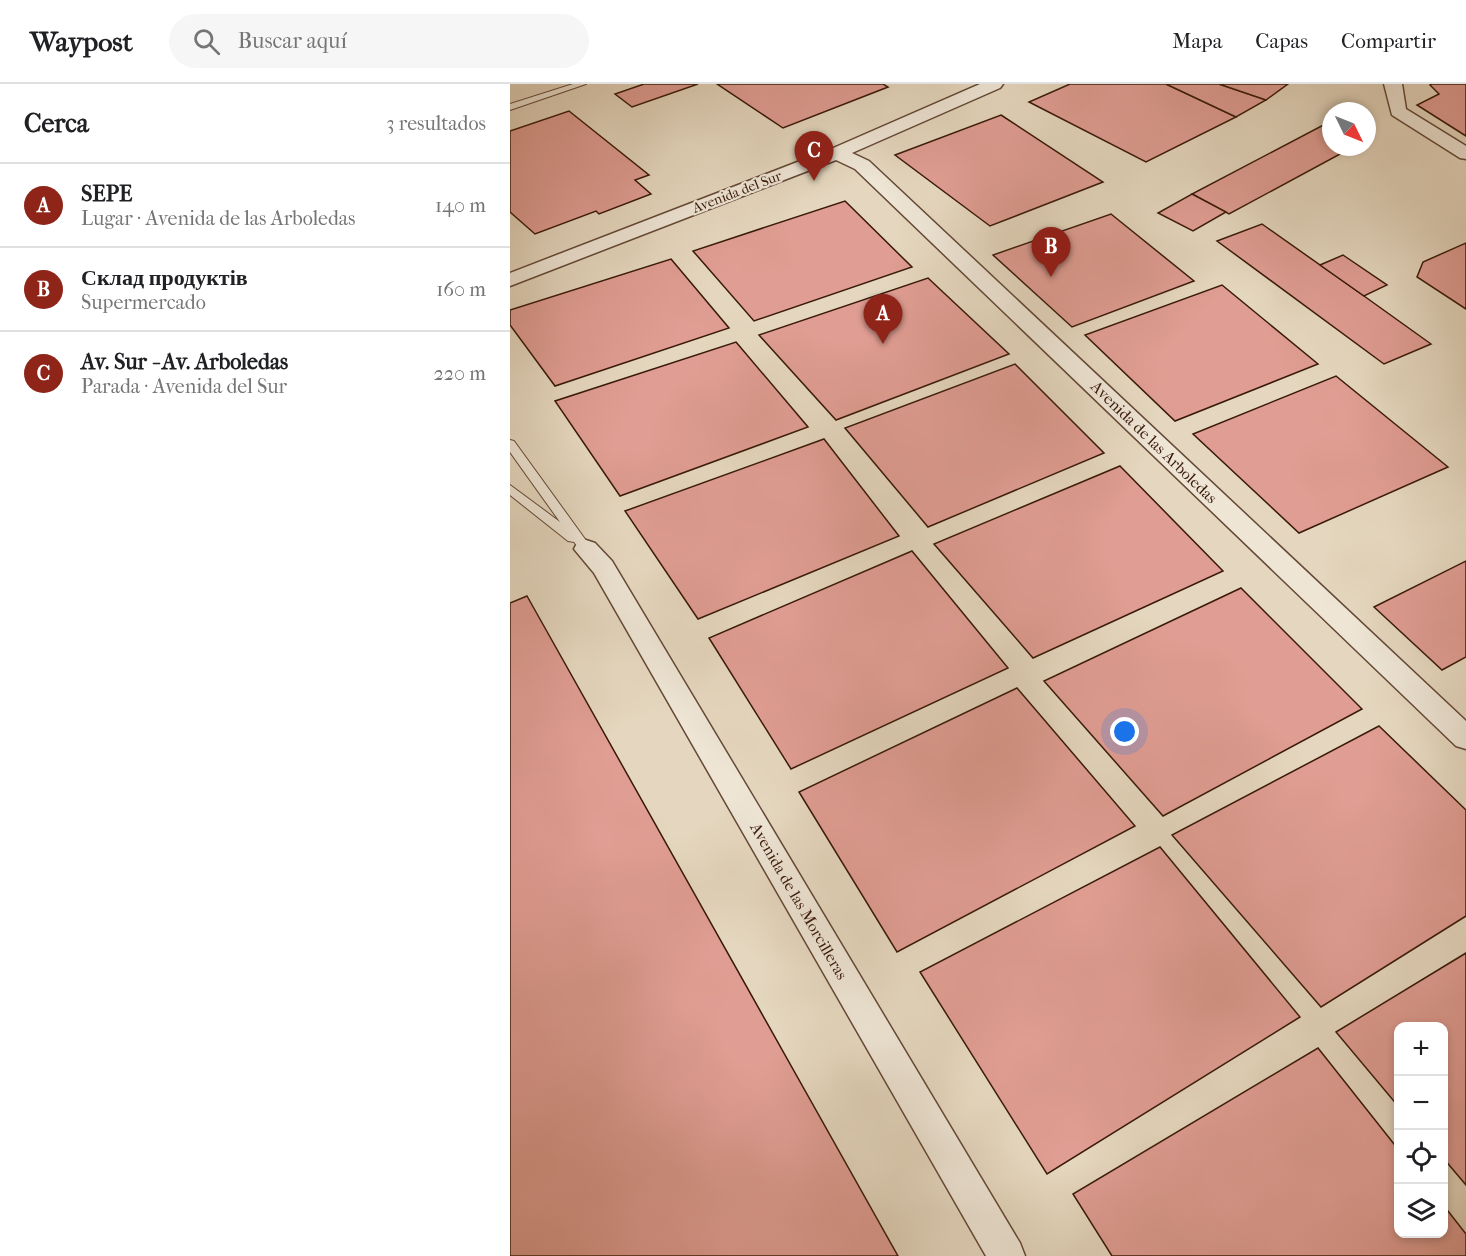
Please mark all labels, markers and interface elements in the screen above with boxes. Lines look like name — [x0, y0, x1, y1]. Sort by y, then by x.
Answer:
search box — [169, 14, 589, 68]
text: Waypost — [30, 25, 133, 58]
icon: search — [190, 25, 223, 58]
text: Buscar aquí — [238, 28, 347, 54]
text: Mapa — [1172, 29, 1222, 53]
text: Capas — [1255, 29, 1308, 53]
text: Compartir — [1341, 29, 1436, 53]
north arrow — [1322, 102, 1376, 156]
text: Cerca — [24, 108, 89, 139]
text: 3 resultados — [386, 112, 486, 135]
pin: C — [794, 132, 834, 181]
street label: Avenida del Sur — [689, 167, 784, 217]
text: SEPE — [81, 181, 132, 207]
text: A — [37, 194, 50, 217]
text: 140 m — [435, 194, 486, 217]
text: Lugar · Avenida de las Arboledas — [81, 207, 356, 230]
pin: B — [1032, 228, 1070, 277]
text: Склад продуктів — [81, 265, 248, 291]
text: B — [37, 278, 50, 301]
text: 160 m — [436, 278, 486, 301]
text: Supermercado — [81, 291, 206, 314]
pin: A — [864, 294, 902, 344]
text: Av. Sur - Av. Arboledas — [81, 349, 288, 375]
text: C — [37, 362, 50, 385]
text: 220 m — [433, 362, 486, 385]
text: Parada · Avenida del Sur — [81, 375, 287, 398]
street label: Avenida de las Arboledas — [1086, 376, 1221, 507]
your location — [1110, 717, 1139, 746]
street label: Avenida de las Morcilleras — [746, 818, 852, 983]
map controls — [1394, 1022, 1448, 1238]
button: + — [1394, 1022, 1448, 1076]
button: − — [1394, 1076, 1448, 1130]
button: locate — [1394, 1130, 1448, 1184]
button: layers — [1394, 1184, 1448, 1238]

